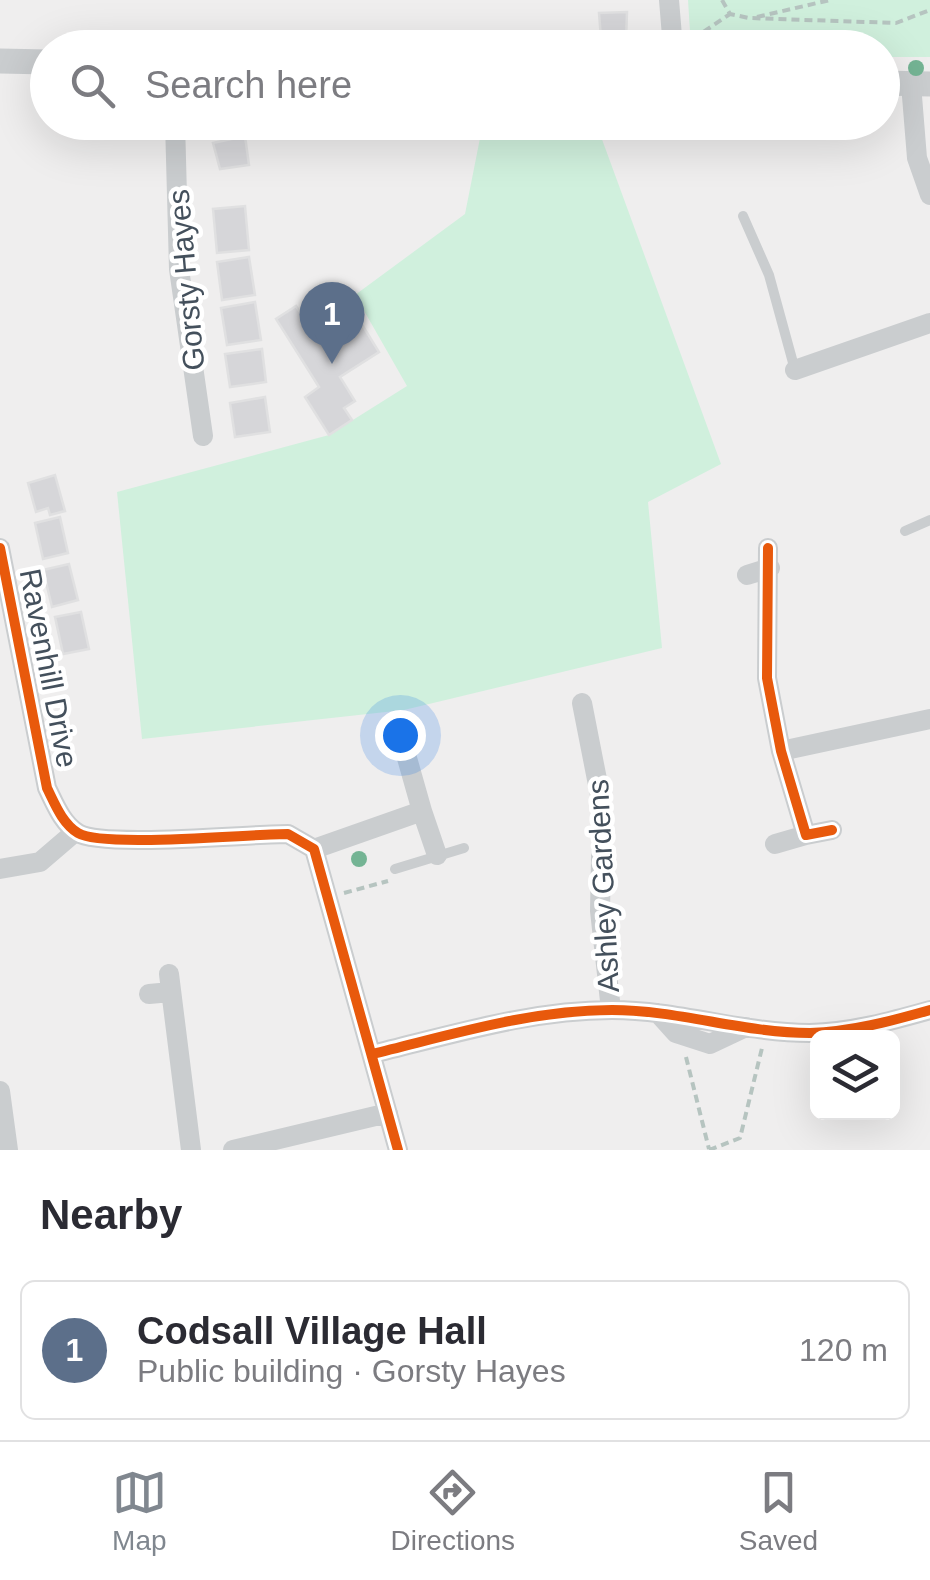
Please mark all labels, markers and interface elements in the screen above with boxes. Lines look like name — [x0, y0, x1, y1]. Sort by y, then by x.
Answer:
search box — [30, 30, 900, 140]
icon: search — [65, 58, 120, 113]
text: Search here — [145, 64, 352, 106]
street label: Gorsty Hayes — [162, 188, 210, 372]
pin: 1 — [300, 282, 364, 364]
street label: Ravenhill Drive — [14, 566, 84, 770]
your location — [375, 710, 426, 761]
street label: Ashley Gardens — [581, 779, 625, 993]
map controls — [810, 1030, 900, 1120]
button: layers — [810, 1030, 900, 1120]
text: Nearby — [40, 1191, 182, 1238]
text: Codsall Village Hall — [137, 1310, 487, 1352]
text: 1 — [66, 1332, 83, 1368]
text: 120 m — [799, 1332, 888, 1368]
text: Public building · Gorsty Hayes — [137, 1353, 566, 1389]
tab: Map — [112, 1465, 167, 1557]
tab: Directions — [391, 1465, 515, 1557]
tab: Saved — [739, 1465, 818, 1557]

